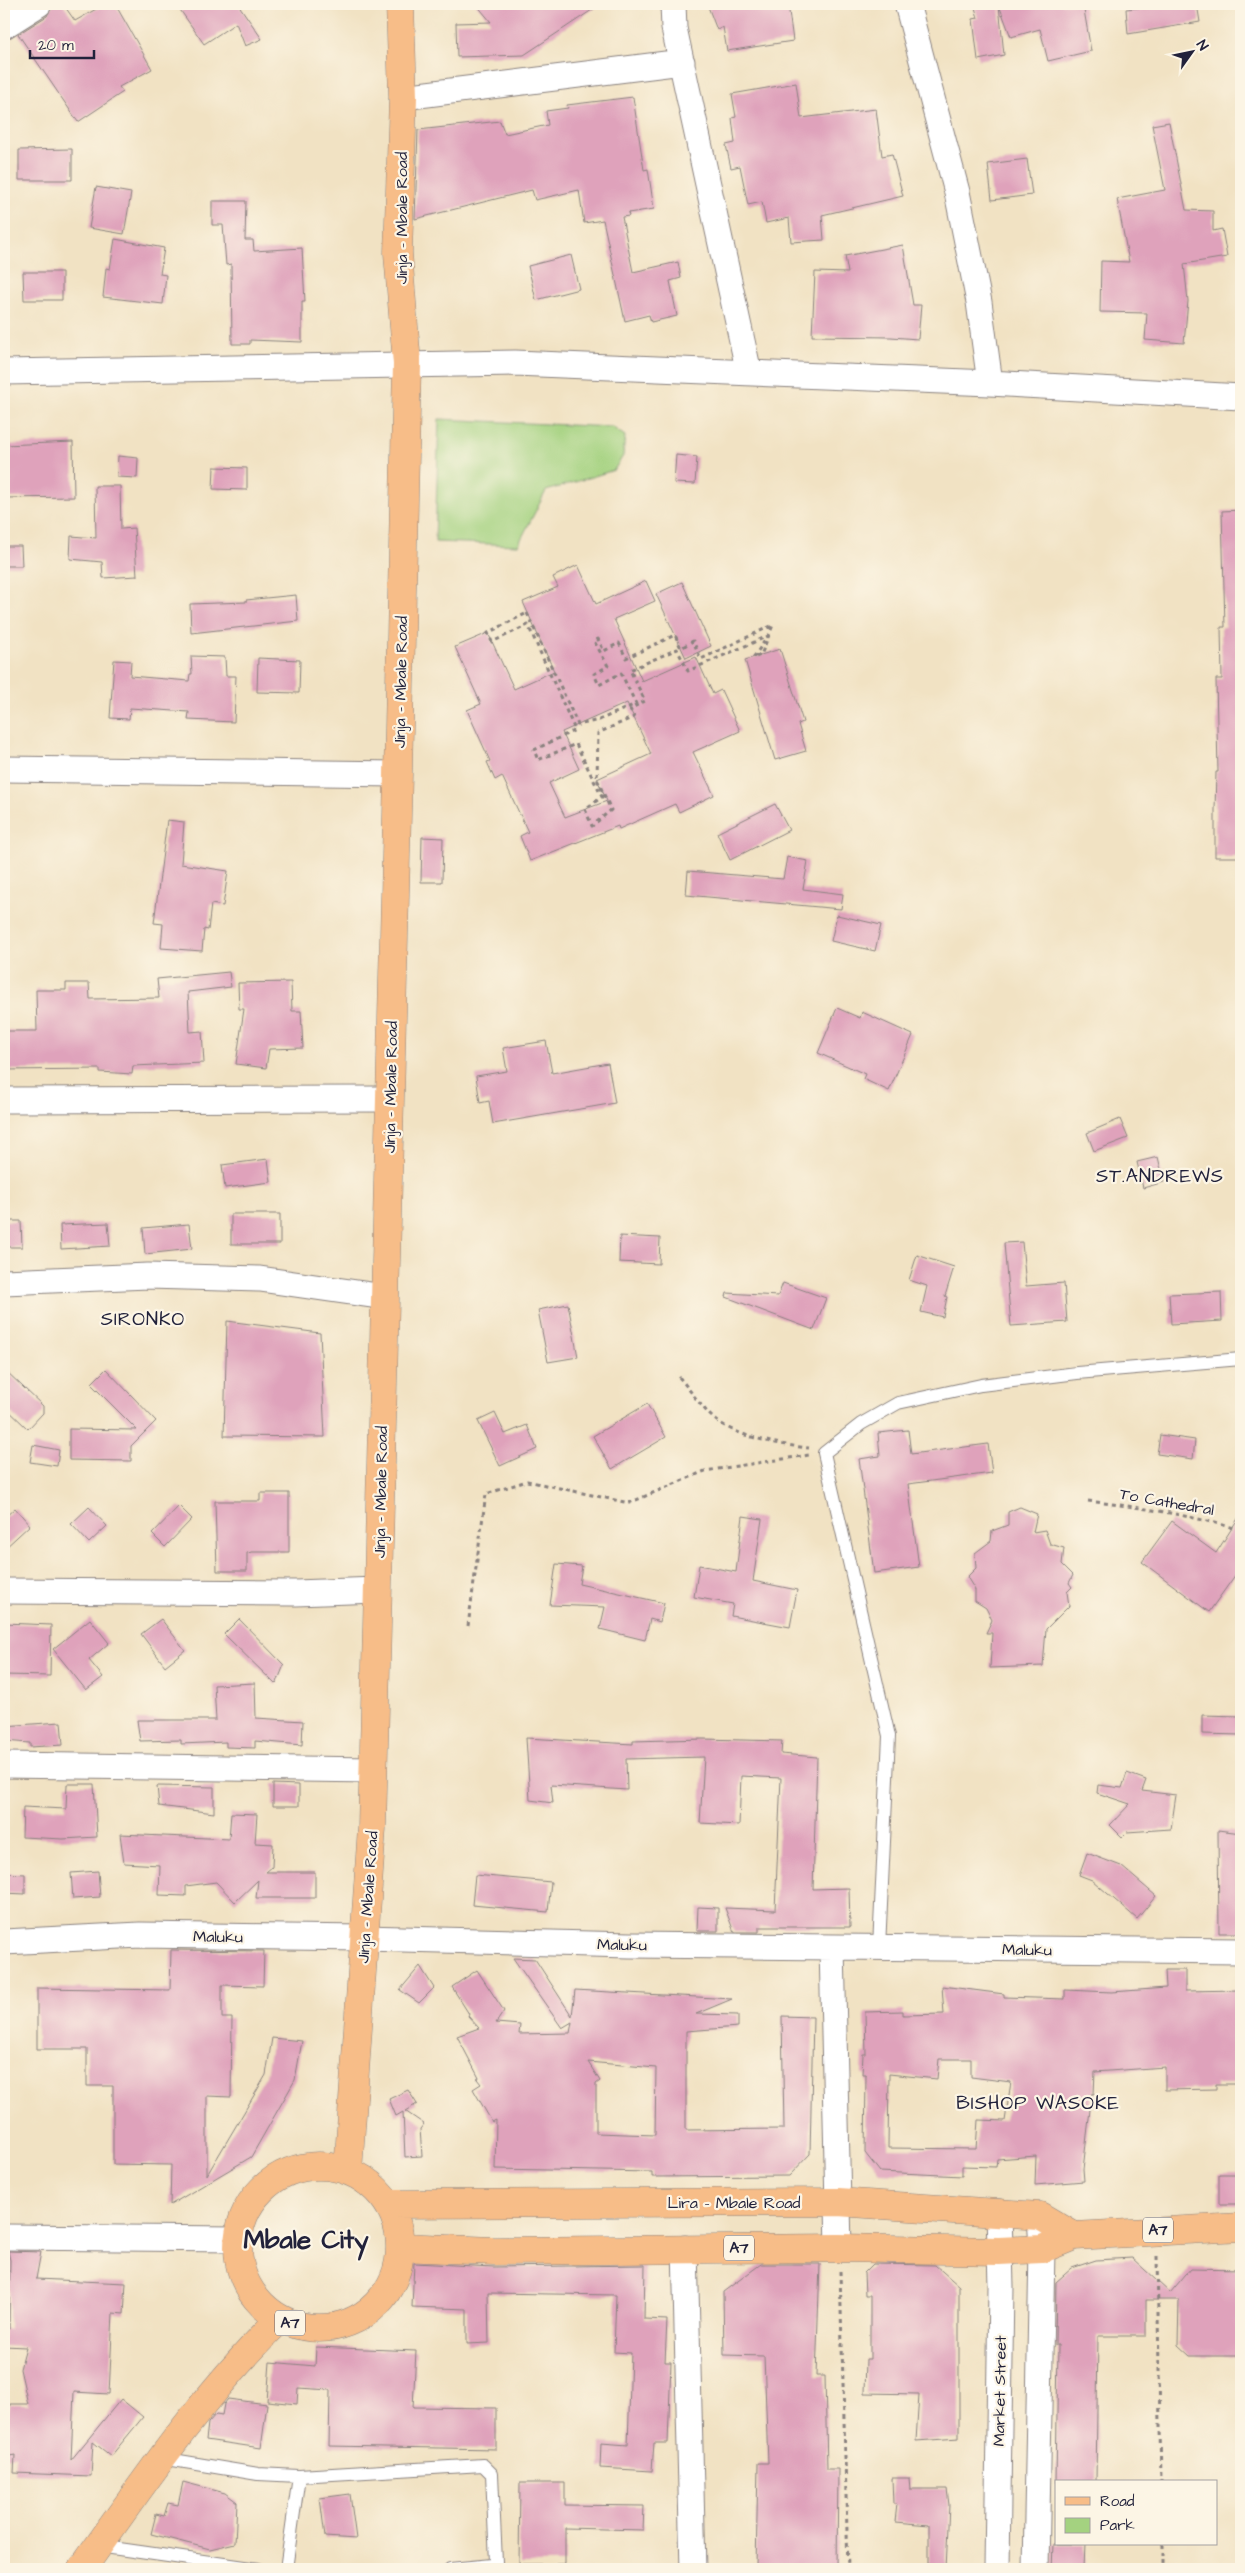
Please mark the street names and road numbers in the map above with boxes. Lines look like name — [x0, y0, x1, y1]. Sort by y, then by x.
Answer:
street label: Jinja - Mbale Road — [391, 152, 413, 284]
street label: Jinja - Mbale Road — [389, 616, 413, 748]
street label: Jinja - Mbale Road — [379, 1021, 403, 1153]
street label: Jinja - Mbale Road — [369, 1426, 393, 1558]
street label: To Cathedral — [1118, 1483, 1216, 1521]
street label: Jinja - Mbale Road — [352, 1830, 384, 1964]
street label: Maluku — [193, 1926, 243, 1948]
street label: Maluku — [597, 1934, 647, 1956]
street label: Maluku — [1002, 1939, 1052, 1961]
street label: Lira - Mbale Road — [668, 2192, 800, 2214]
road number: A7 — [1143, 2218, 1173, 2242]
road number: A7 — [724, 2236, 754, 2260]
road number: A7 — [275, 2310, 305, 2336]
street label: Market Street — [988, 2335, 1012, 2447]

